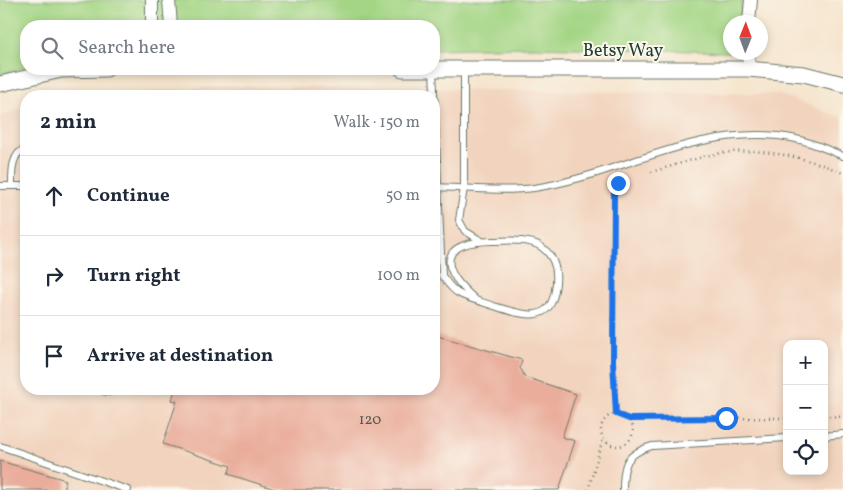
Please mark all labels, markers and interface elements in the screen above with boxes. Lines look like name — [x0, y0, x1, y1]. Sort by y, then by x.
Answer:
north arrow — [723, 15, 768, 60]
search box — [20, 20, 440, 75]
icon: search — [38, 34, 66, 62]
text: Search here — [78, 35, 175, 61]
street label: Betsy Way — [583, 39, 664, 64]
text: 2 min — [40, 108, 97, 137]
text: Walk · 150 m — [334, 112, 420, 134]
route end — [607, 172, 630, 195]
icon: ahead — [40, 182, 68, 210]
text: Continue — [87, 183, 170, 209]
text: 50 m — [386, 185, 420, 207]
icon: right — [40, 262, 68, 290]
text: Turn right — [87, 263, 180, 289]
text: 100 m — [377, 265, 420, 287]
map controls — [783, 340, 828, 475]
button: + — [783, 340, 828, 385]
icon: arrive — [40, 342, 68, 370]
text: Arrive at destination — [87, 343, 273, 369]
button: − — [783, 385, 828, 430]
route start — [715, 407, 738, 430]
house number: 120 — [359, 410, 381, 431]
button: locate — [783, 430, 828, 475]

